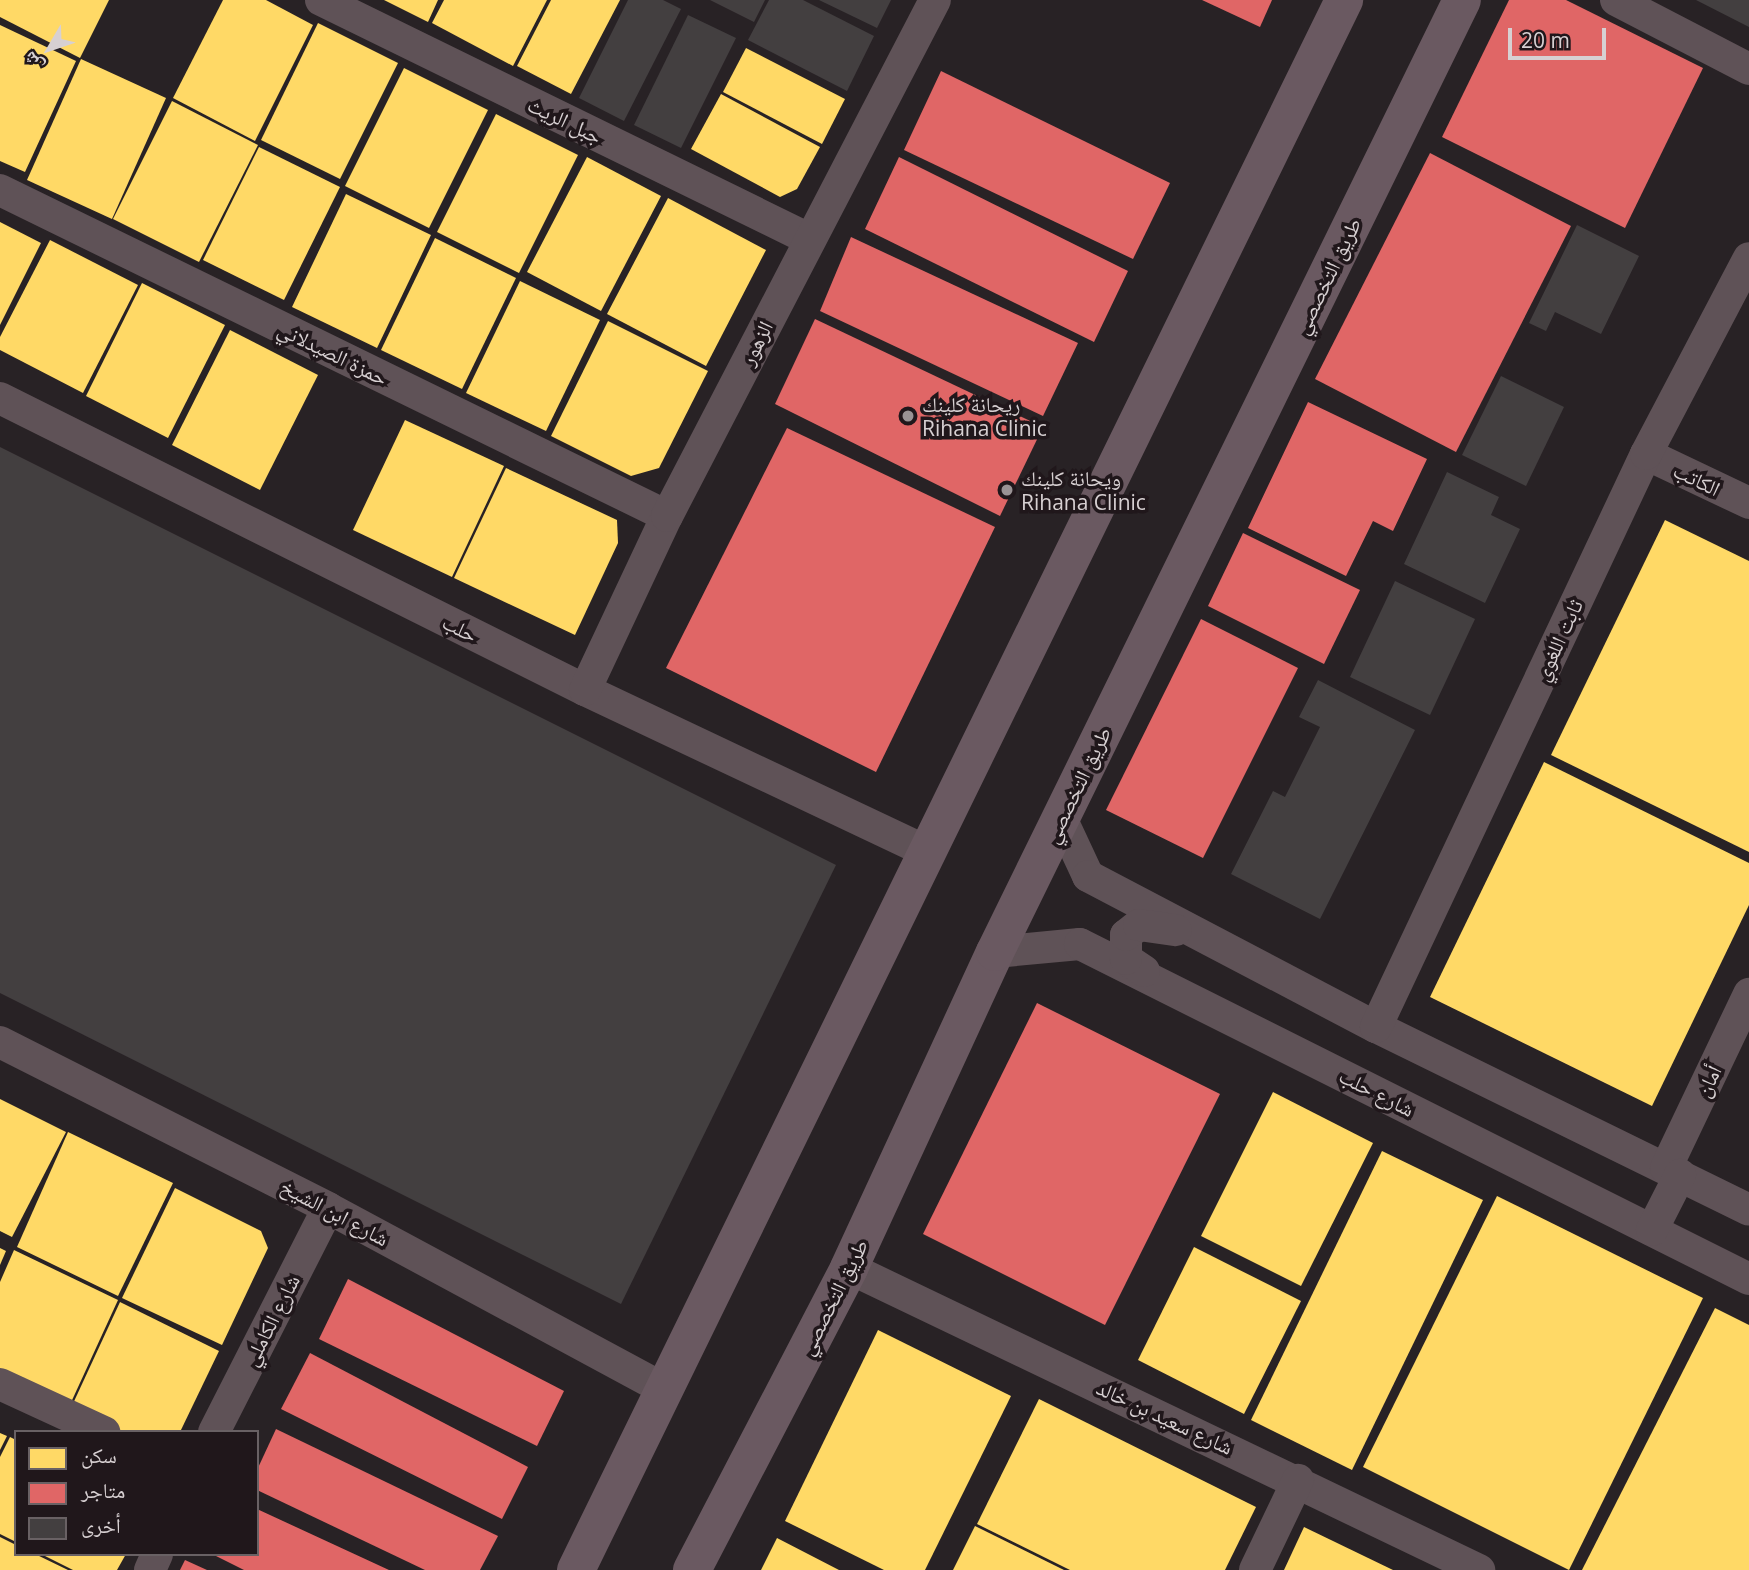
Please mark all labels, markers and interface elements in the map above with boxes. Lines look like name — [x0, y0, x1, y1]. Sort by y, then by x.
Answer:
north arrow — [14, 14, 84, 84]
scale bar — [1511, 14, 1609, 58]
text: 20 m — [1521, 26, 1570, 54]
text: ش — [16, 46, 49, 78]
street label: جبل الريث — [524, 91, 606, 149]
street label: طريق التخصصي — [1288, 214, 1366, 338]
street label: حمزة الصيدلاني — [274, 316, 392, 390]
street label: الزهور — [734, 317, 778, 369]
place label: ريحانة كلينك Rihana Clinic — [922, 391, 1047, 441]
marker: ريحانة كلينك Rihana Clinic — [900, 408, 916, 424]
street label: الكاتب — [1670, 457, 1724, 501]
place label: ويحانة كلينك Rihana Clinic — [1021, 465, 1146, 515]
marker: ويحانة كلينك Rihana Clinic — [999, 482, 1015, 498]
street label: ثابت اللغوي — [1528, 595, 1588, 685]
street label: حلب — [438, 609, 482, 647]
street label: طريق التخصصي — [1038, 723, 1116, 847]
street label: أمان — [1690, 1061, 1726, 1101]
street label: شارع حلب — [1335, 1062, 1419, 1122]
street label: شارع ابن الشيخ — [277, 1173, 393, 1251]
street label: طريق التخصصي — [793, 1235, 873, 1359]
street label: شارع الكاملي — [237, 1270, 305, 1370]
street label: شارع سعيد بن خالد — [1093, 1374, 1237, 1460]
legend — [14, 1430, 259, 1556]
text: سكن — [81, 1441, 117, 1469]
text: متاجر — [81, 1476, 125, 1504]
text: أخرى — [81, 1511, 121, 1539]

